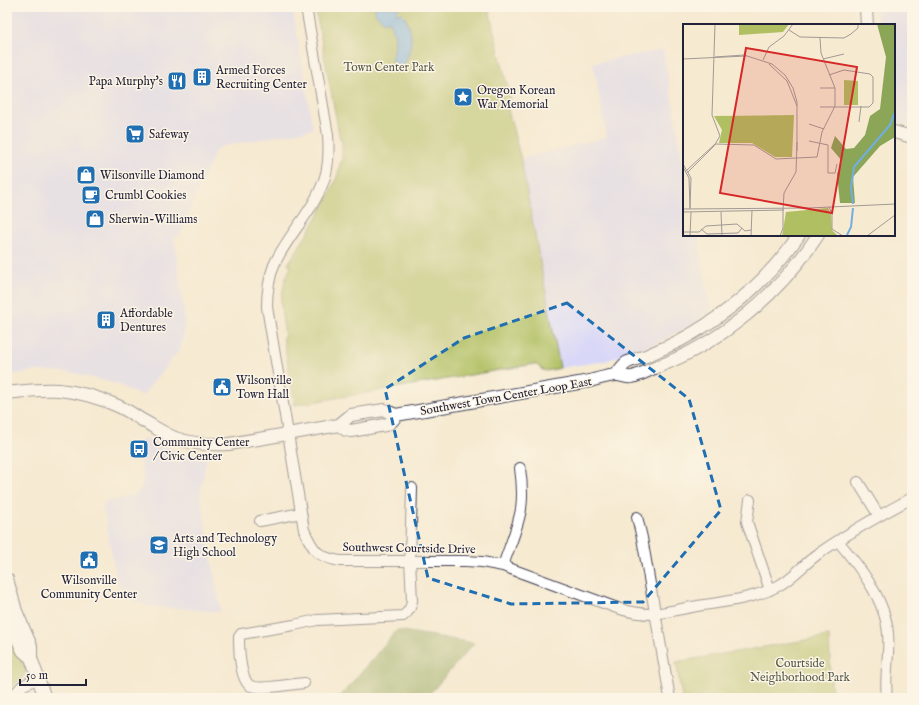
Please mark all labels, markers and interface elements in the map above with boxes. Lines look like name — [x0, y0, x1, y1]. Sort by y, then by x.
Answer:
inset map — [683, 24, 895, 236]
park label: Town Center Park — [344, 60, 435, 75]
place label: Armed Forces Recruiting Center — [215, 63, 307, 92]
building icon: Armed Forces Recruiting Center — [191, 66, 213, 88]
restaurant icon: Papa Murphy's — [166, 70, 188, 92]
place label: Papa Murphy's — [89, 74, 163, 90]
place label: Oregon Korean War Memorial — [477, 83, 556, 112]
place icon: Oregon Korean War Memorial — [452, 86, 474, 108]
supermarket icon: Safeway — [124, 123, 146, 145]
place label: Safeway — [149, 127, 189, 142]
shop icon: Wilsonville Diamond — [75, 164, 97, 186]
place label: Wilsonville Diamond — [100, 168, 205, 183]
cafe icon: Crumbl Cookies — [80, 184, 102, 206]
place label: Crumbl Cookies — [105, 188, 186, 203]
shop icon: Sherwin-Williams — [84, 208, 106, 230]
place label: Sherwin-Williams — [109, 212, 198, 227]
place label: Affordable Dentures — [119, 306, 173, 335]
building icon: Affordable Dentures — [95, 309, 117, 331]
place label: Wilsonville Town Hall — [236, 373, 292, 402]
street label: Southwest Town Center Loop East — [419, 374, 593, 420]
public building icon: Wilsonville Town Hall — [211, 376, 233, 398]
place label: Community Center / Civic Center — [153, 435, 250, 464]
bus stop icon: Community Center / Civic Center — [128, 438, 150, 460]
place label: Arts and Technology High School — [172, 531, 277, 560]
school or university icon: Arts and Technology High School — [148, 534, 170, 556]
street label: Southwest Courtside Drive — [342, 540, 476, 557]
public building icon: Wilsonville Community Center — [78, 549, 100, 571]
place label: Wilsonville Community Center — [41, 573, 138, 602]
park label: Courtside Neighborhood Park — [750, 656, 851, 685]
scale bar — [20, 661, 86, 687]
text: 50 m — [26, 668, 48, 683]

